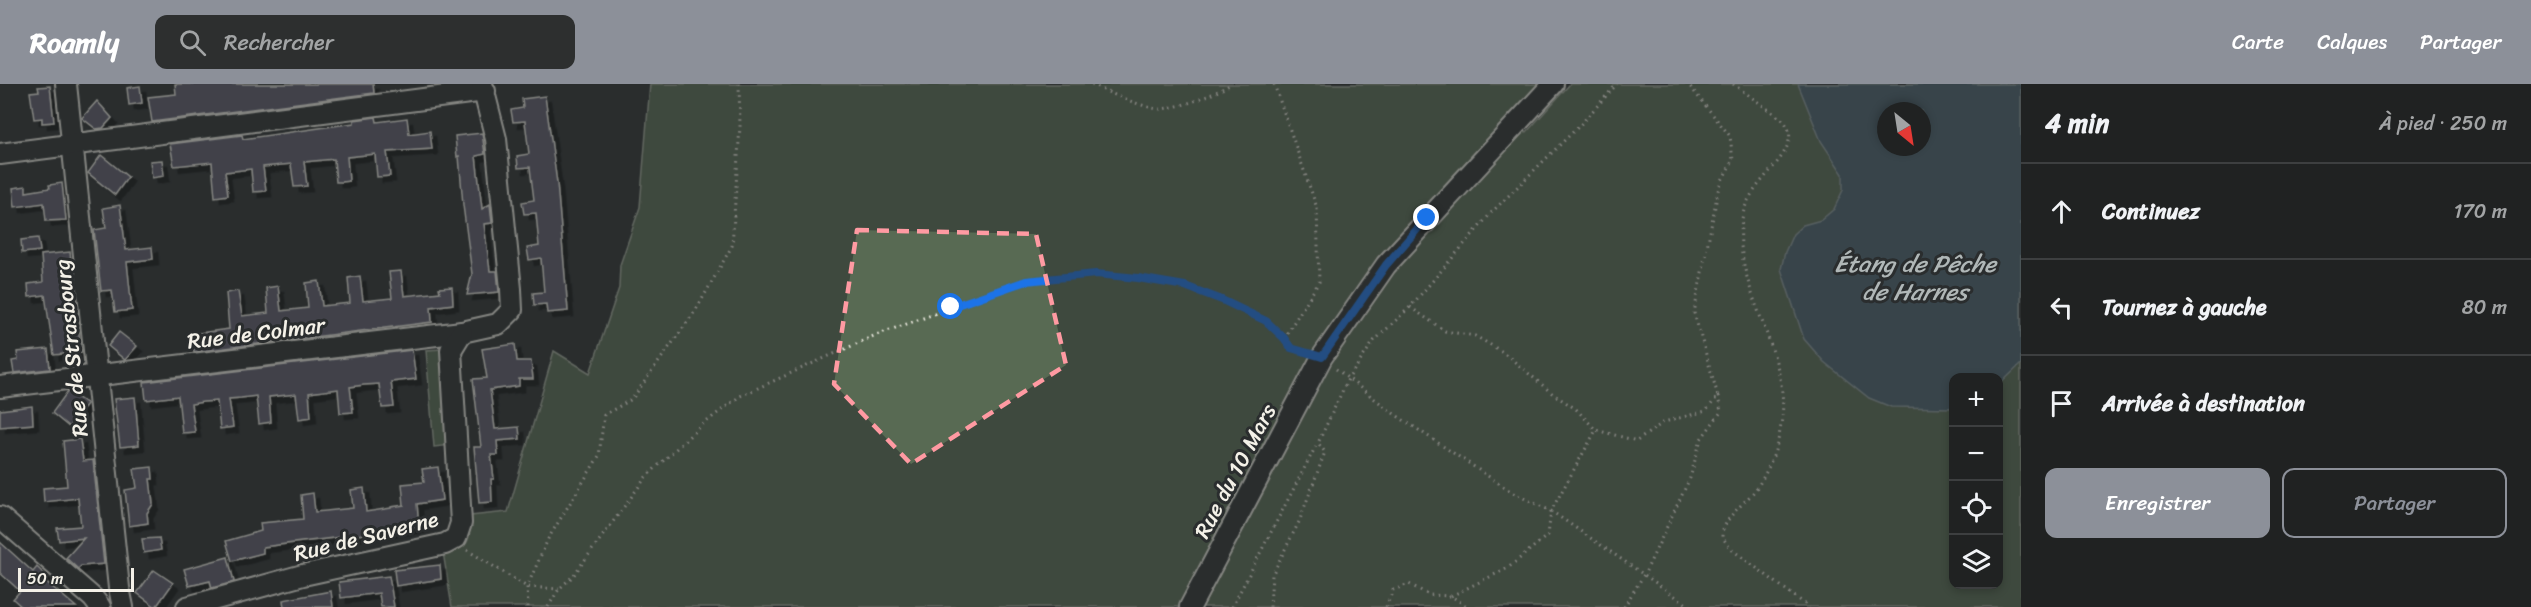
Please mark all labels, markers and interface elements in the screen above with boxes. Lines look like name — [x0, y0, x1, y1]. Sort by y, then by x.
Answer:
search box — [155, 15, 575, 69]
text: Roamly — [30, 18, 119, 67]
text: Rechercher — [224, 23, 334, 62]
text: Carte — [2232, 23, 2284, 61]
text: Calques — [2317, 23, 2387, 61]
text: Partager — [2420, 23, 2501, 61]
icon: search — [176, 26, 209, 59]
text: 4 min — [2045, 100, 2109, 146]
north arrow — [1877, 102, 1931, 156]
text: À pied · 250 m — [2379, 106, 2507, 141]
text: Continuez — [2102, 192, 2200, 231]
text: 170 m — [2454, 194, 2507, 229]
icon: ahead — [2045, 195, 2078, 228]
route end — [1413, 204, 1439, 230]
water label: Étang de Pêche de Harnes — [1834, 243, 1998, 313]
street label: Rue de Strasbourg — [42, 257, 100, 439]
text: Tournez à gauche — [2102, 288, 2267, 327]
text: 80 m — [2462, 290, 2507, 325]
icon: left — [2045, 291, 2078, 324]
route start — [937, 293, 963, 319]
street label: Rue de Colmar — [185, 305, 329, 361]
map controls — [1949, 373, 2003, 589]
button: + — [1949, 373, 2003, 427]
text: Arrivée à destination — [2102, 384, 2305, 423]
icon: arrive — [2045, 387, 2078, 420]
street label: Rue du 10 Mars — [1183, 396, 1287, 546]
button: − — [1949, 427, 2003, 481]
button: Enregistrer — [2045, 468, 2270, 538]
button: Partager — [2282, 468, 2507, 538]
button: locate — [1949, 481, 2003, 535]
street label: Rue de Saverne — [289, 499, 443, 573]
button: layers — [1949, 535, 2003, 589]
text: 50 m — [27, 564, 63, 593]
scale bar — [18, 565, 134, 592]

